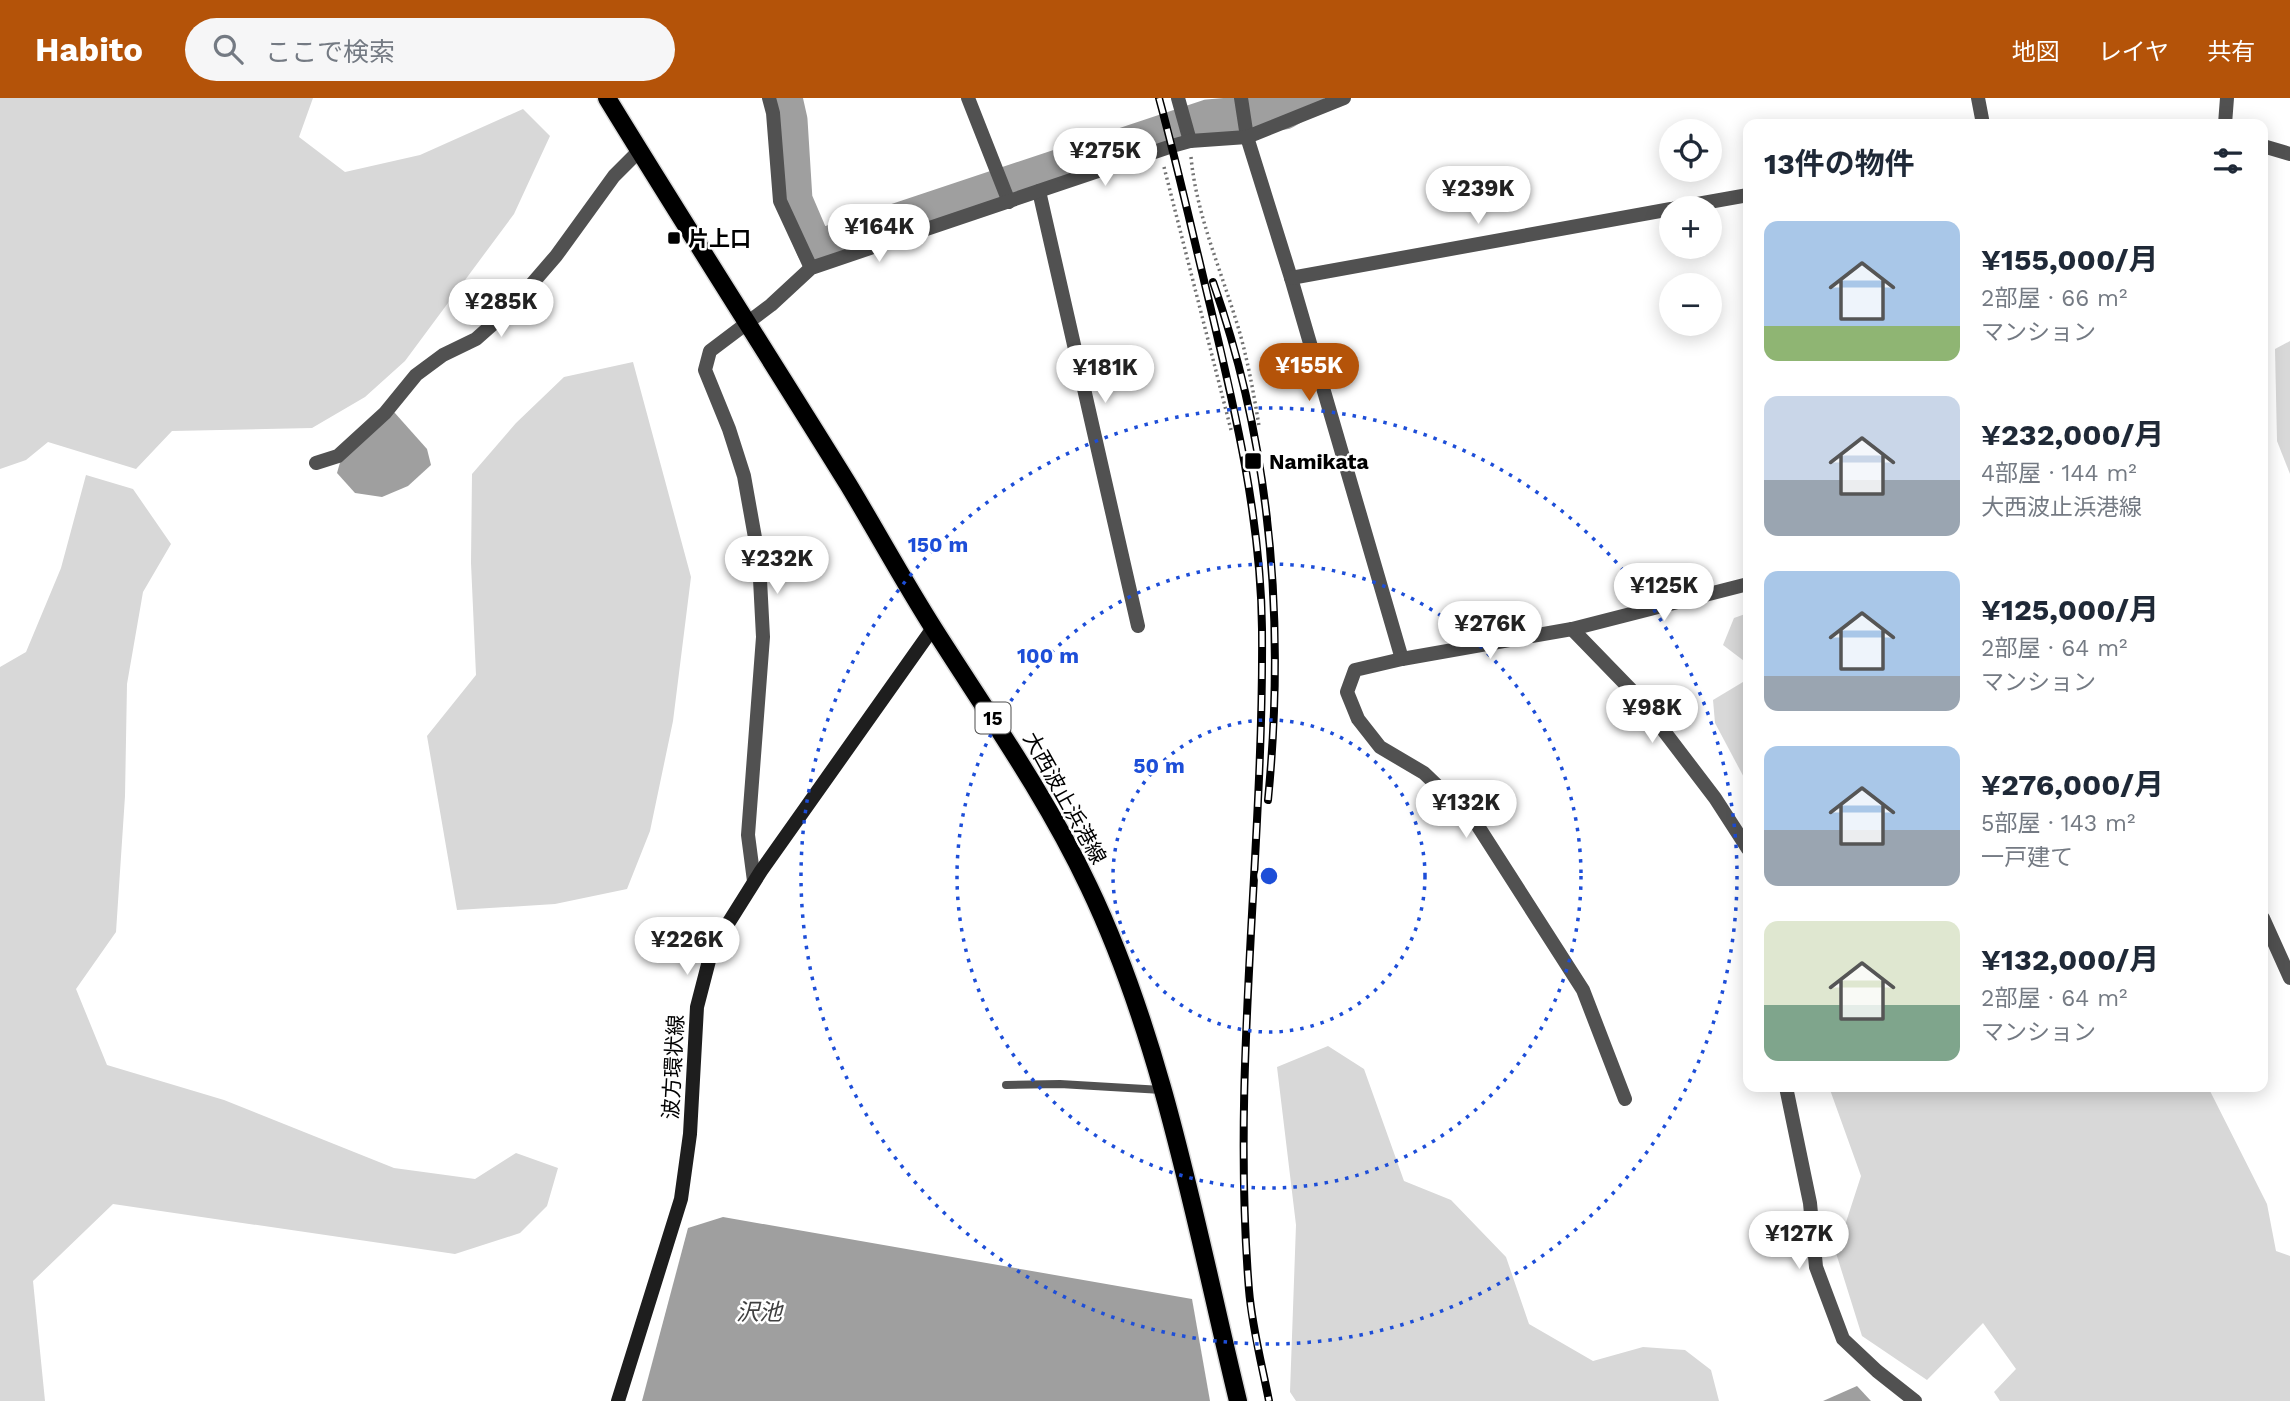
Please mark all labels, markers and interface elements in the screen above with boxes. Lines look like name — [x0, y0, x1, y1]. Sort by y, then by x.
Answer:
search box — [185, 18, 675, 81]
text: Habito — [35, 30, 143, 69]
icon: search — [209, 30, 247, 68]
text: ここで検索 — [265, 37, 395, 67]
text: 地図 — [2012, 38, 2060, 66]
text: レイヤ — [2098, 38, 2169, 66]
text: 共有 — [2207, 38, 2255, 66]
map controls — [1659, 119, 1722, 336]
button: locate — [1659, 119, 1722, 182]
pin: ¥275K — [1056, 129, 1154, 188]
text: ¥275K — [1069, 137, 1141, 164]
icon: filters — [2209, 142, 2247, 180]
text: 13件の物件 — [1764, 146, 1915, 181]
pin: ¥239K — [1429, 166, 1527, 226]
text: ¥239K — [1442, 175, 1514, 202]
button: + — [1659, 196, 1722, 259]
pin: ¥164K — [830, 204, 928, 264]
text: ¥164K — [844, 213, 914, 240]
place label: 片上口 — [688, 226, 751, 251]
marker: 片上口 — [666, 230, 682, 246]
text: ¥155,000/月 — [1981, 242, 2159, 277]
icon: home — [1820, 249, 1904, 333]
button: − — [1659, 273, 1722, 336]
pin: ¥285K — [452, 280, 550, 339]
text: 2部屋 · 66 m² — [1981, 285, 2127, 312]
text: ¥285K — [465, 288, 537, 315]
text: マンション — [1981, 319, 2096, 346]
pin: ¥155K — [1260, 344, 1358, 403]
pin: ¥181K — [1056, 345, 1154, 405]
text: ¥155K — [1275, 352, 1343, 379]
text: ¥181K — [1072, 354, 1138, 381]
text: ¥232,000/月 — [1981, 417, 2164, 452]
icon: home — [1820, 424, 1904, 508]
place label: Namikata — [1269, 449, 1370, 474]
marker: Namikata — [1243, 451, 1263, 471]
text: 4部屋 · 144 m² — [1981, 460, 2137, 487]
text: 大西波止浜港線 — [1981, 494, 2142, 521]
text: 150 m — [908, 532, 968, 557]
pin: ¥232K — [728, 536, 826, 596]
text: ¥232K — [741, 545, 813, 572]
pin: ¥125K — [1615, 564, 1713, 623]
text: ¥125K — [1630, 572, 1698, 599]
text: ¥125,000/月 — [1981, 592, 2159, 627]
icon: home — [1820, 599, 1904, 683]
pin: ¥276K — [1441, 602, 1539, 661]
text: ¥276K — [1454, 610, 1526, 637]
text: 2部屋 · 64 m² — [1981, 635, 2128, 662]
text: 100 m — [1017, 643, 1079, 668]
text: マンション — [1981, 669, 2096, 696]
pin: ¥98K — [1611, 686, 1693, 745]
text: ¥98K — [1622, 694, 1682, 721]
road number: 15 — [976, 702, 1010, 734]
street label: 大西波止浜港線 — [1018, 728, 1112, 868]
text: 50 m — [1133, 753, 1185, 778]
text: ¥276,000/月 — [1981, 767, 2164, 802]
icon: home — [1820, 774, 1904, 858]
pin: ¥132K — [1417, 780, 1515, 840]
text: ¥132K — [1432, 789, 1500, 816]
text: 5部屋 · 143 m² — [1981, 810, 2135, 837]
text: 一戸建て — [1981, 844, 2073, 871]
centre of rings — [1257, 864, 1281, 888]
pin: ¥226K — [638, 918, 736, 977]
text: ¥226K — [651, 926, 723, 953]
text: ¥132,000/月 — [1981, 942, 2159, 977]
icon: home — [1820, 949, 1904, 1033]
text: 2部屋 · 64 m² — [1981, 985, 2128, 1012]
street label: 波方環状線 — [658, 1014, 688, 1120]
text: マンション — [1981, 1019, 2096, 1046]
pin: ¥127K — [1750, 1212, 1848, 1271]
text: ¥127K — [1765, 1220, 1833, 1247]
water label: 沢池 — [736, 1299, 784, 1326]

